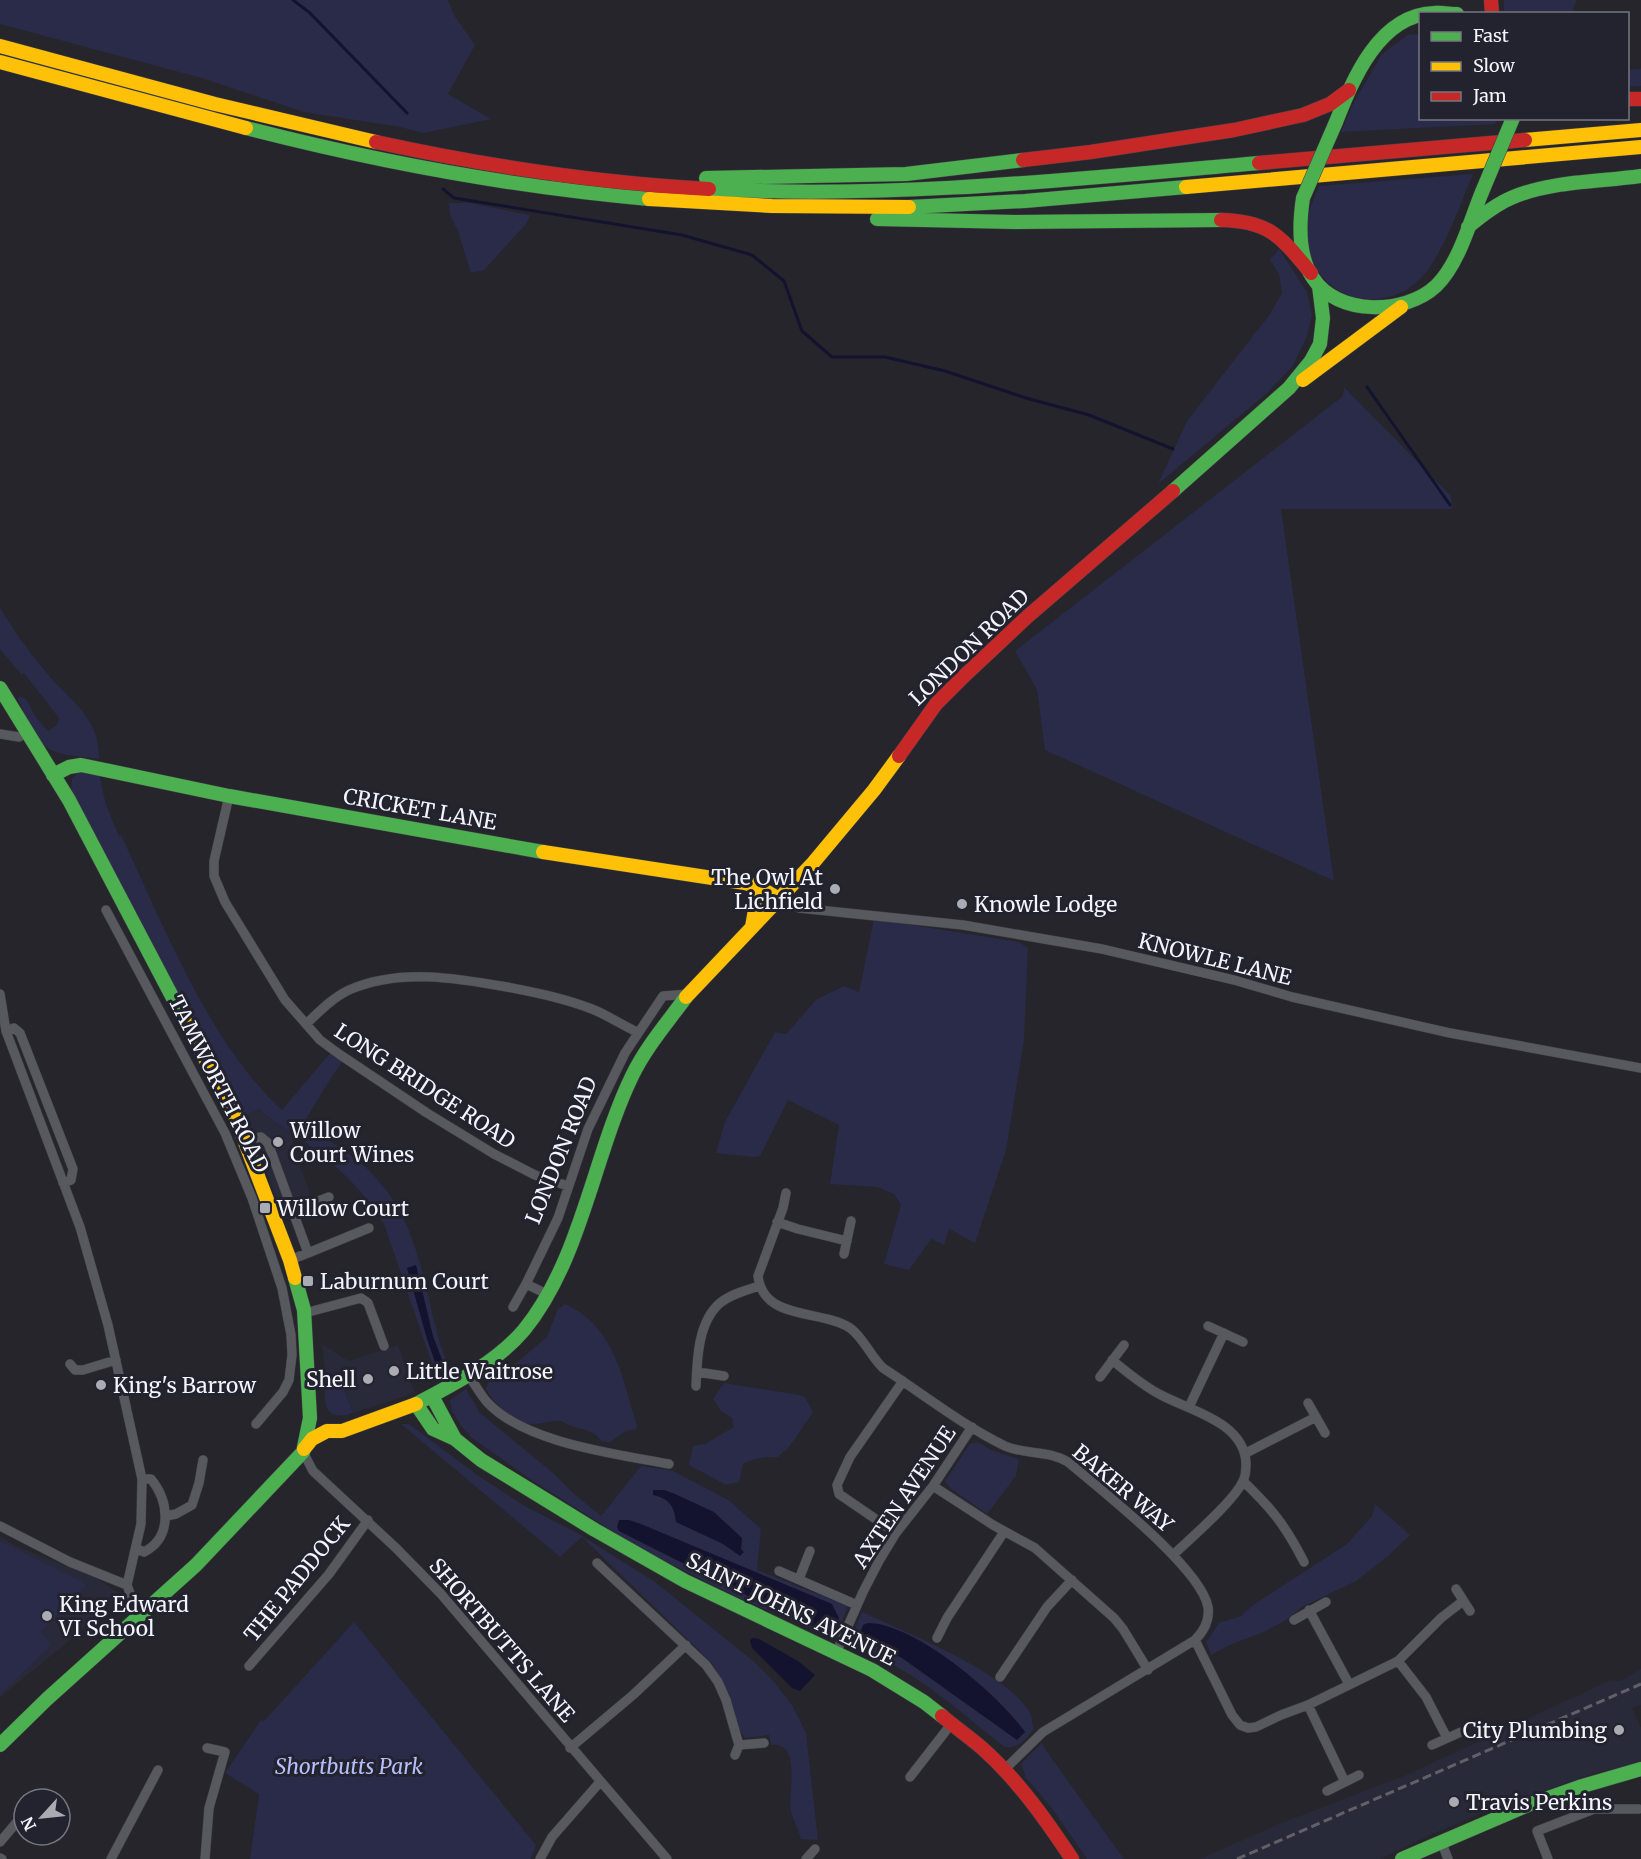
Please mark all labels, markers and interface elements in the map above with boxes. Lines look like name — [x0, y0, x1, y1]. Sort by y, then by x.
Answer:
legend — [1419, 12, 1629, 120]
text: Fast — [1473, 24, 1509, 47]
text: Slow — [1473, 54, 1516, 77]
text: Jam — [1472, 84, 1507, 107]
street label: LONDON ROAD — [903, 583, 1035, 711]
street label: CRICKET LANE — [341, 782, 500, 836]
place label: The Owl At Lichfield — [711, 864, 823, 915]
marker: The Owl At Lichfield — [828, 882, 842, 896]
place label: Knowle Lodge — [974, 891, 1117, 918]
marker: Knowle Lodge — [955, 897, 969, 911]
street label: KNOWLE LANE — [1135, 927, 1295, 991]
street label: TAMWORTH ROAD — [163, 991, 276, 1177]
street label: LONG BRIDGE ROAD — [329, 1017, 521, 1155]
street label: LONDON ROAD — [519, 1072, 603, 1228]
place label: Willow Court Wines — [289, 1117, 414, 1168]
marker: Willow Court Wines — [271, 1135, 285, 1149]
place label: Willow Court — [276, 1195, 409, 1222]
marker: Willow Court — [258, 1201, 272, 1215]
place label: Laburnum Court — [320, 1268, 489, 1295]
marker: Laburnum Court — [301, 1274, 315, 1288]
place label: Little Waitrose — [406, 1358, 553, 1385]
marker: Little Waitrose — [387, 1364, 401, 1378]
place label: Shell — [306, 1366, 356, 1393]
place label: King's Barrow — [113, 1372, 256, 1399]
marker: Shell — [361, 1372, 375, 1386]
marker: King's Barrow — [94, 1378, 108, 1392]
street label: AXTEN AVENUE — [846, 1420, 962, 1574]
street label: BAKER WAY — [1067, 1438, 1179, 1538]
street label: THE PADDOCK — [238, 1510, 356, 1647]
street label: SAINT JOHNS AVENUE — [682, 1546, 901, 1672]
street label: SHORTBUTTS LANE — [423, 1553, 581, 1728]
place label: King Edward VI School — [58, 1591, 189, 1642]
marker: King Edward VI School — [40, 1609, 54, 1623]
place label: City Plumbing — [1463, 1717, 1607, 1744]
marker: City Plumbing — [1612, 1723, 1626, 1737]
park label: Shortbutts Park — [275, 1753, 423, 1780]
north arrow — [12, 1787, 72, 1847]
place label: Travis Perkins — [1466, 1789, 1612, 1816]
marker: Travis Perkins — [1447, 1795, 1461, 1809]
text: N — [17, 1813, 40, 1834]

